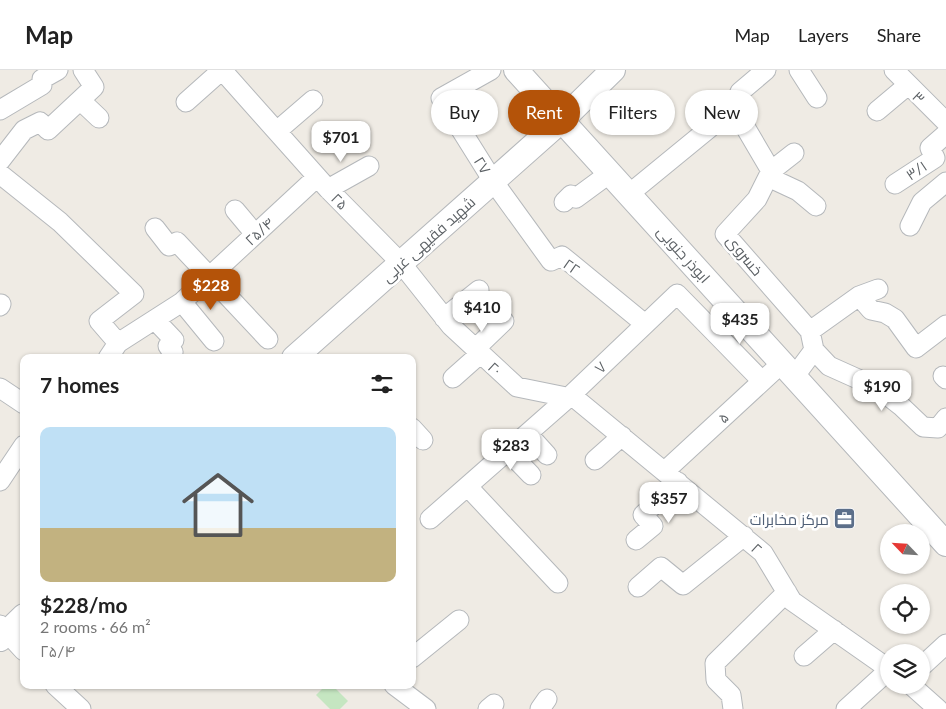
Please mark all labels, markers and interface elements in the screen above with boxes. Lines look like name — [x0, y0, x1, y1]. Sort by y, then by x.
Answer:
text: Map — [25, 20, 73, 49]
text: Map — [734, 24, 770, 46]
text: Layers — [798, 24, 849, 46]
text: Share — [877, 24, 921, 46]
street label: ۳ — [909, 87, 929, 107]
chip: Buy — [431, 90, 498, 135]
chip: Rent — [508, 90, 580, 135]
chip: Filters — [590, 90, 675, 135]
chip: New — [685, 90, 758, 135]
pin: $701 — [311, 121, 371, 163]
text: $701 — [322, 127, 360, 146]
street label: ۲۷ — [471, 153, 495, 177]
street label: ۳/۱ — [902, 157, 930, 183]
street label: ۲۵ — [328, 189, 352, 213]
street label: شهید فقیهی غربی — [378, 192, 480, 287]
street label: ۲۵/۴ — [241, 213, 277, 249]
street label: ابوذر جنوبی — [652, 222, 714, 288]
street label: خسروی — [722, 231, 767, 280]
street label: ۲۲ — [560, 254, 584, 278]
pin: $228 — [181, 268, 241, 311]
text: $228 — [192, 275, 230, 294]
pin: $410 — [452, 290, 512, 333]
text: $410 — [463, 297, 501, 316]
pin: $435 — [710, 302, 770, 345]
text: $435 — [721, 309, 759, 328]
street label: ۲۰ — [485, 357, 505, 379]
street label: ۷ — [590, 357, 610, 377]
icon: filters — [368, 370, 396, 398]
pin: $190 — [852, 370, 912, 412]
text: 7 homes — [40, 372, 119, 397]
text: $190 — [863, 376, 901, 395]
street label: ۵ — [714, 408, 732, 426]
pin: $283 — [481, 428, 541, 471]
text: $283 — [492, 435, 530, 454]
icon: home — [173, 460, 263, 550]
pin: $357 — [639, 482, 699, 524]
text: $357 — [650, 488, 688, 507]
office icon: مرکز مخابرات — [833, 507, 857, 531]
place label: مرکز مخابرات — [750, 510, 829, 529]
north arrow — [880, 524, 930, 574]
map controls — [880, 524, 930, 694]
street label: ۲ — [748, 539, 766, 557]
button: locate — [880, 584, 930, 634]
text: $228/mo — [40, 592, 128, 617]
text: 2 rooms · 66 m² — [40, 617, 151, 636]
text: ۲۵/۴ — [40, 641, 75, 660]
button: layers — [880, 644, 930, 694]

